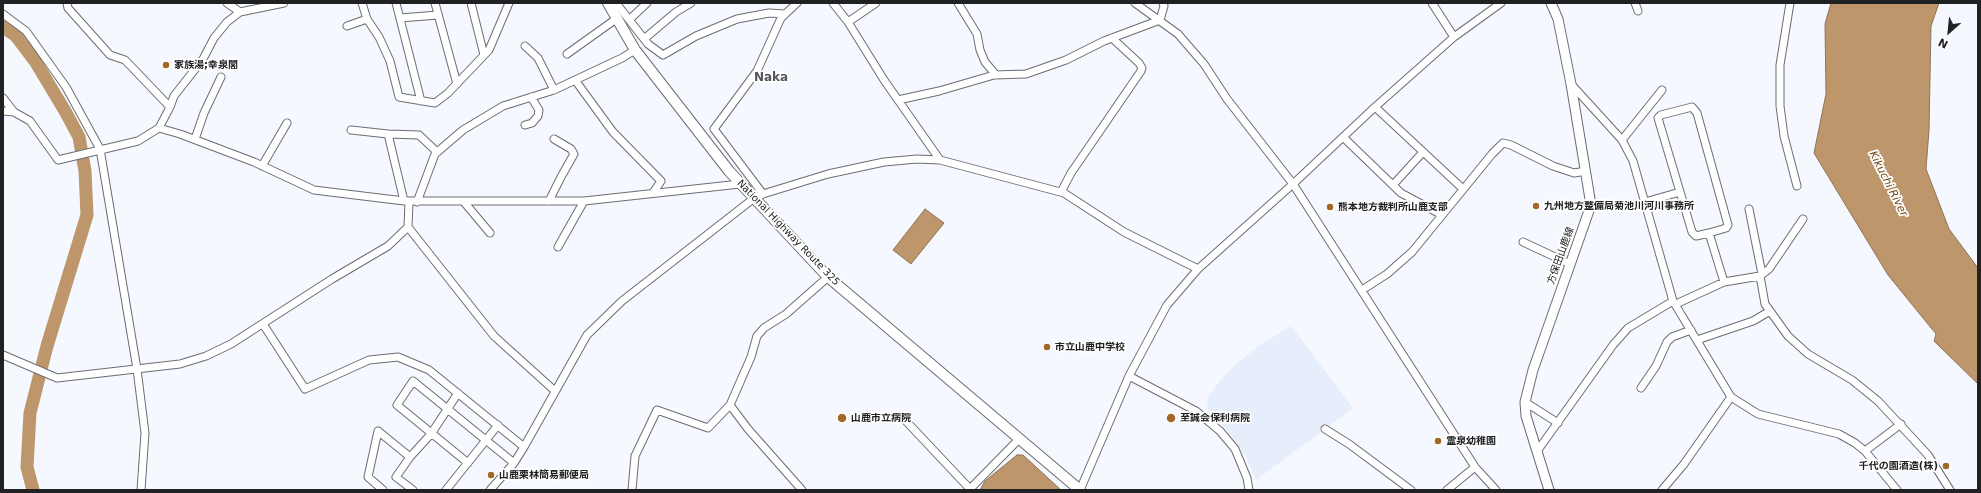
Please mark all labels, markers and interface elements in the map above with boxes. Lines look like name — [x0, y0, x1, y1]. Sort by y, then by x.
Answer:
north arrow — [1929, 12, 1969, 52]
text: N — [1936, 35, 1950, 51]
place label: 家族湯;幸泉閣 — [174, 59, 238, 71]
marker: 家族湯;幸泉閣 — [161, 60, 171, 70]
district label: Naka — [754, 71, 788, 85]
water label: Kikuchi River — [1866, 149, 1910, 219]
street label: National Highway Route 325 — [734, 178, 842, 288]
place label: 九州地方整備局菊池川河川事務所 — [1544, 200, 1694, 212]
place label: 熊本地方裁判所山鹿支部 — [1338, 201, 1448, 213]
marker: 九州地方整備局菊池川河川事務所 — [1531, 201, 1541, 211]
marker: 熊本地方裁判所山鹿支部 — [1325, 202, 1335, 212]
street label: 方保田山鹿線 — [1545, 226, 1577, 286]
place label: 市立山鹿中学校 — [1055, 341, 1125, 353]
marker: 市立山鹿中学校 — [1042, 342, 1052, 352]
marker: 山鹿市立病院 — [836, 412, 848, 424]
place label: 山鹿市立病院 — [851, 412, 911, 424]
marker: 至誠会保利病院 — [1165, 412, 1177, 424]
place label: 至誠会保利病院 — [1180, 412, 1250, 424]
place label: 霊泉幼稚園 — [1446, 435, 1496, 447]
marker: 霊泉幼稚園 — [1433, 436, 1443, 446]
place label: 千代の園酒造(株) — [1859, 460, 1938, 472]
marker: 千代の園酒造(株) — [1941, 461, 1951, 471]
place label: 山鹿栗林簡易郵便局 — [499, 469, 589, 481]
marker: 山鹿栗林簡易郵便局 — [486, 470, 496, 480]

